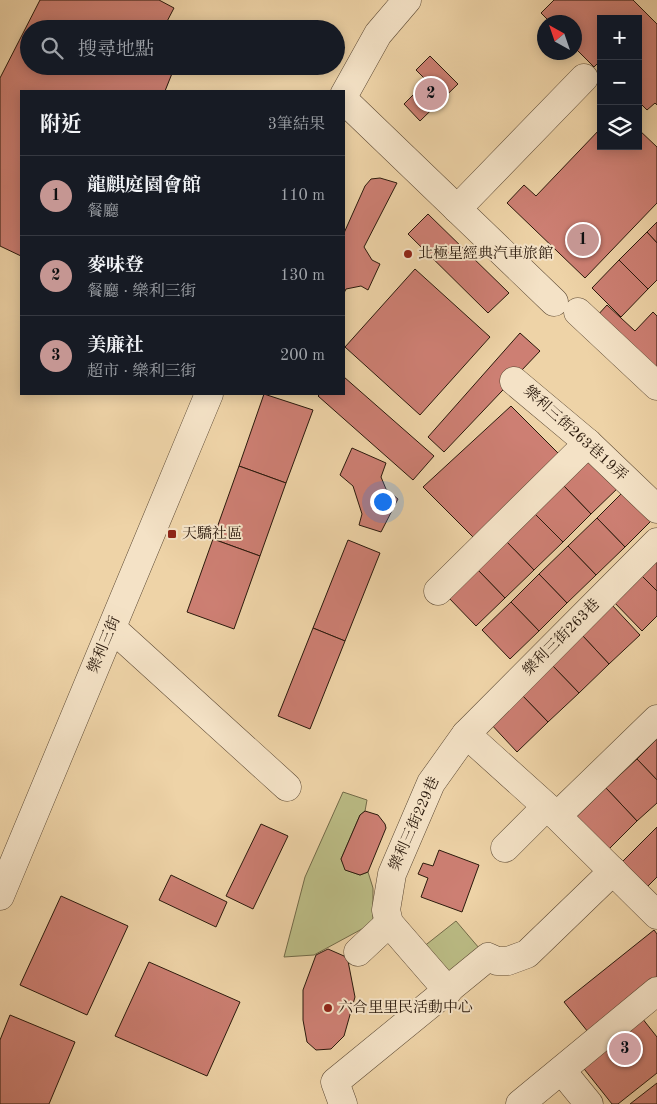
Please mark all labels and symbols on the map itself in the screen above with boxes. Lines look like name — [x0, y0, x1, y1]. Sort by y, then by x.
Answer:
north arrow — [537, 15, 582, 60]
pin: 2 — [415, 75, 447, 113]
pin: 1 — [567, 221, 599, 259]
place label: 北極星經典汽車旅館 — [418, 245, 553, 262]
marker: 北極星經典汽車旅館 — [402, 248, 414, 260]
street label: 樂利三街263巷19弄 — [520, 382, 631, 484]
your location — [370, 489, 396, 515]
place label: 天驕社區 — [182, 525, 242, 542]
marker: 天驕社區 — [166, 528, 178, 540]
street label: 樂利三街263巷 — [520, 596, 603, 679]
street label: 樂利三街 — [85, 614, 124, 676]
street label: 樂利三街229巷 — [386, 774, 442, 873]
place label: 六合里里民活動中心 — [338, 999, 473, 1016]
marker: 六合里里民活動中心 — [322, 1002, 334, 1014]
pin: 3 — [609, 1030, 641, 1068]

